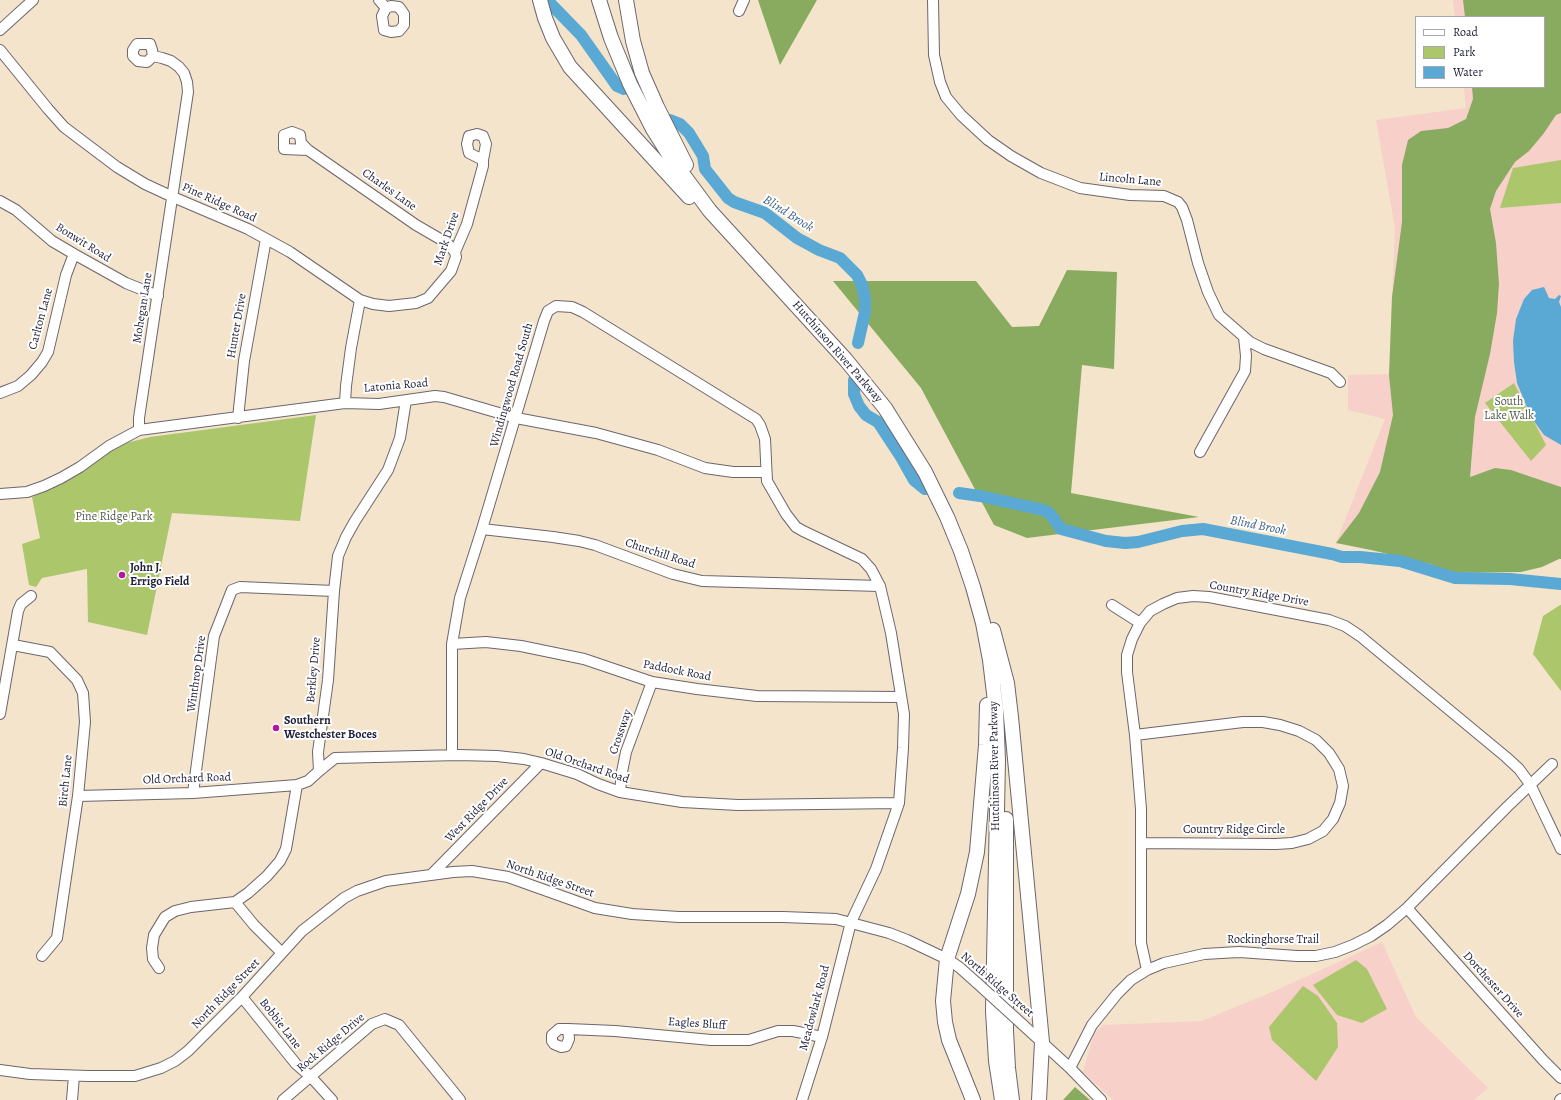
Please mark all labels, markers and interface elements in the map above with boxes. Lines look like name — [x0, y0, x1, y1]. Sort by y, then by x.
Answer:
legend — [1415, 16, 1545, 88]
text: Road — [1453, 24, 1478, 40]
text: Park — [1453, 44, 1476, 60]
text: Water — [1453, 64, 1483, 80]
street label: Charles Lane — [359, 166, 419, 214]
street label: Lincoln Lane — [1098, 170, 1162, 190]
street label: Pine Ridge Road — [180, 180, 258, 226]
water label: Blind Brook — [760, 192, 816, 236]
street label: Mark Drive — [431, 210, 463, 268]
street label: Bonwit Road — [53, 220, 113, 266]
street label: Mohegan Lane — [130, 272, 156, 344]
street label: Carlton Lane — [26, 287, 56, 351]
street label: Hunter Drive — [224, 293, 250, 359]
street label: Hutchinson River Parkway — [789, 298, 885, 406]
street label: Windingwood Road South — [487, 321, 537, 449]
street label: Latonia Road — [363, 376, 429, 396]
park label: South Lake Walk — [1484, 395, 1534, 423]
park label: Pine Ridge Park — [75, 510, 153, 524]
water label: Blind Brook — [1229, 513, 1287, 539]
street label: Churchill Road — [623, 536, 697, 572]
place label: John J. Errigo Field — [130, 561, 189, 589]
marker: John J. Errigo Field — [117, 570, 127, 580]
street label: Country Ridge Drive — [1208, 578, 1310, 610]
street label: Winthrop Drive — [185, 635, 209, 713]
street label: Berkley Drive — [304, 637, 324, 703]
street label: Paddock Road — [642, 657, 712, 685]
street label: Hutchinson River Parkway — [987, 701, 1003, 831]
street label: Crossway — [607, 708, 635, 756]
place label: Southern Westchester Boces — [284, 714, 377, 742]
marker: Southern Westchester Boces — [271, 723, 281, 733]
street label: Old Orchard Road — [543, 745, 631, 787]
street label: Birch Lane — [56, 754, 76, 808]
street label: Old Orchard Road — [143, 770, 231, 788]
street label: West Ridge Drive — [442, 775, 512, 845]
street label: Country Ridge Circle — [1183, 823, 1285, 837]
street label: North Ridge Street — [504, 857, 596, 901]
street label: Rockinghorse Trail — [1227, 933, 1319, 947]
street label: North Ridge Street — [958, 949, 1036, 1021]
street label: Dorchester Drive — [1460, 949, 1526, 1021]
street label: North Ridge Street — [189, 956, 263, 1032]
street label: Meadowlark Road — [797, 964, 833, 1052]
street label: Bobbie Lane — [256, 996, 304, 1052]
street label: Rock Ridge Drive — [294, 1010, 368, 1076]
street label: Eagles Bluff — [668, 1015, 726, 1033]

